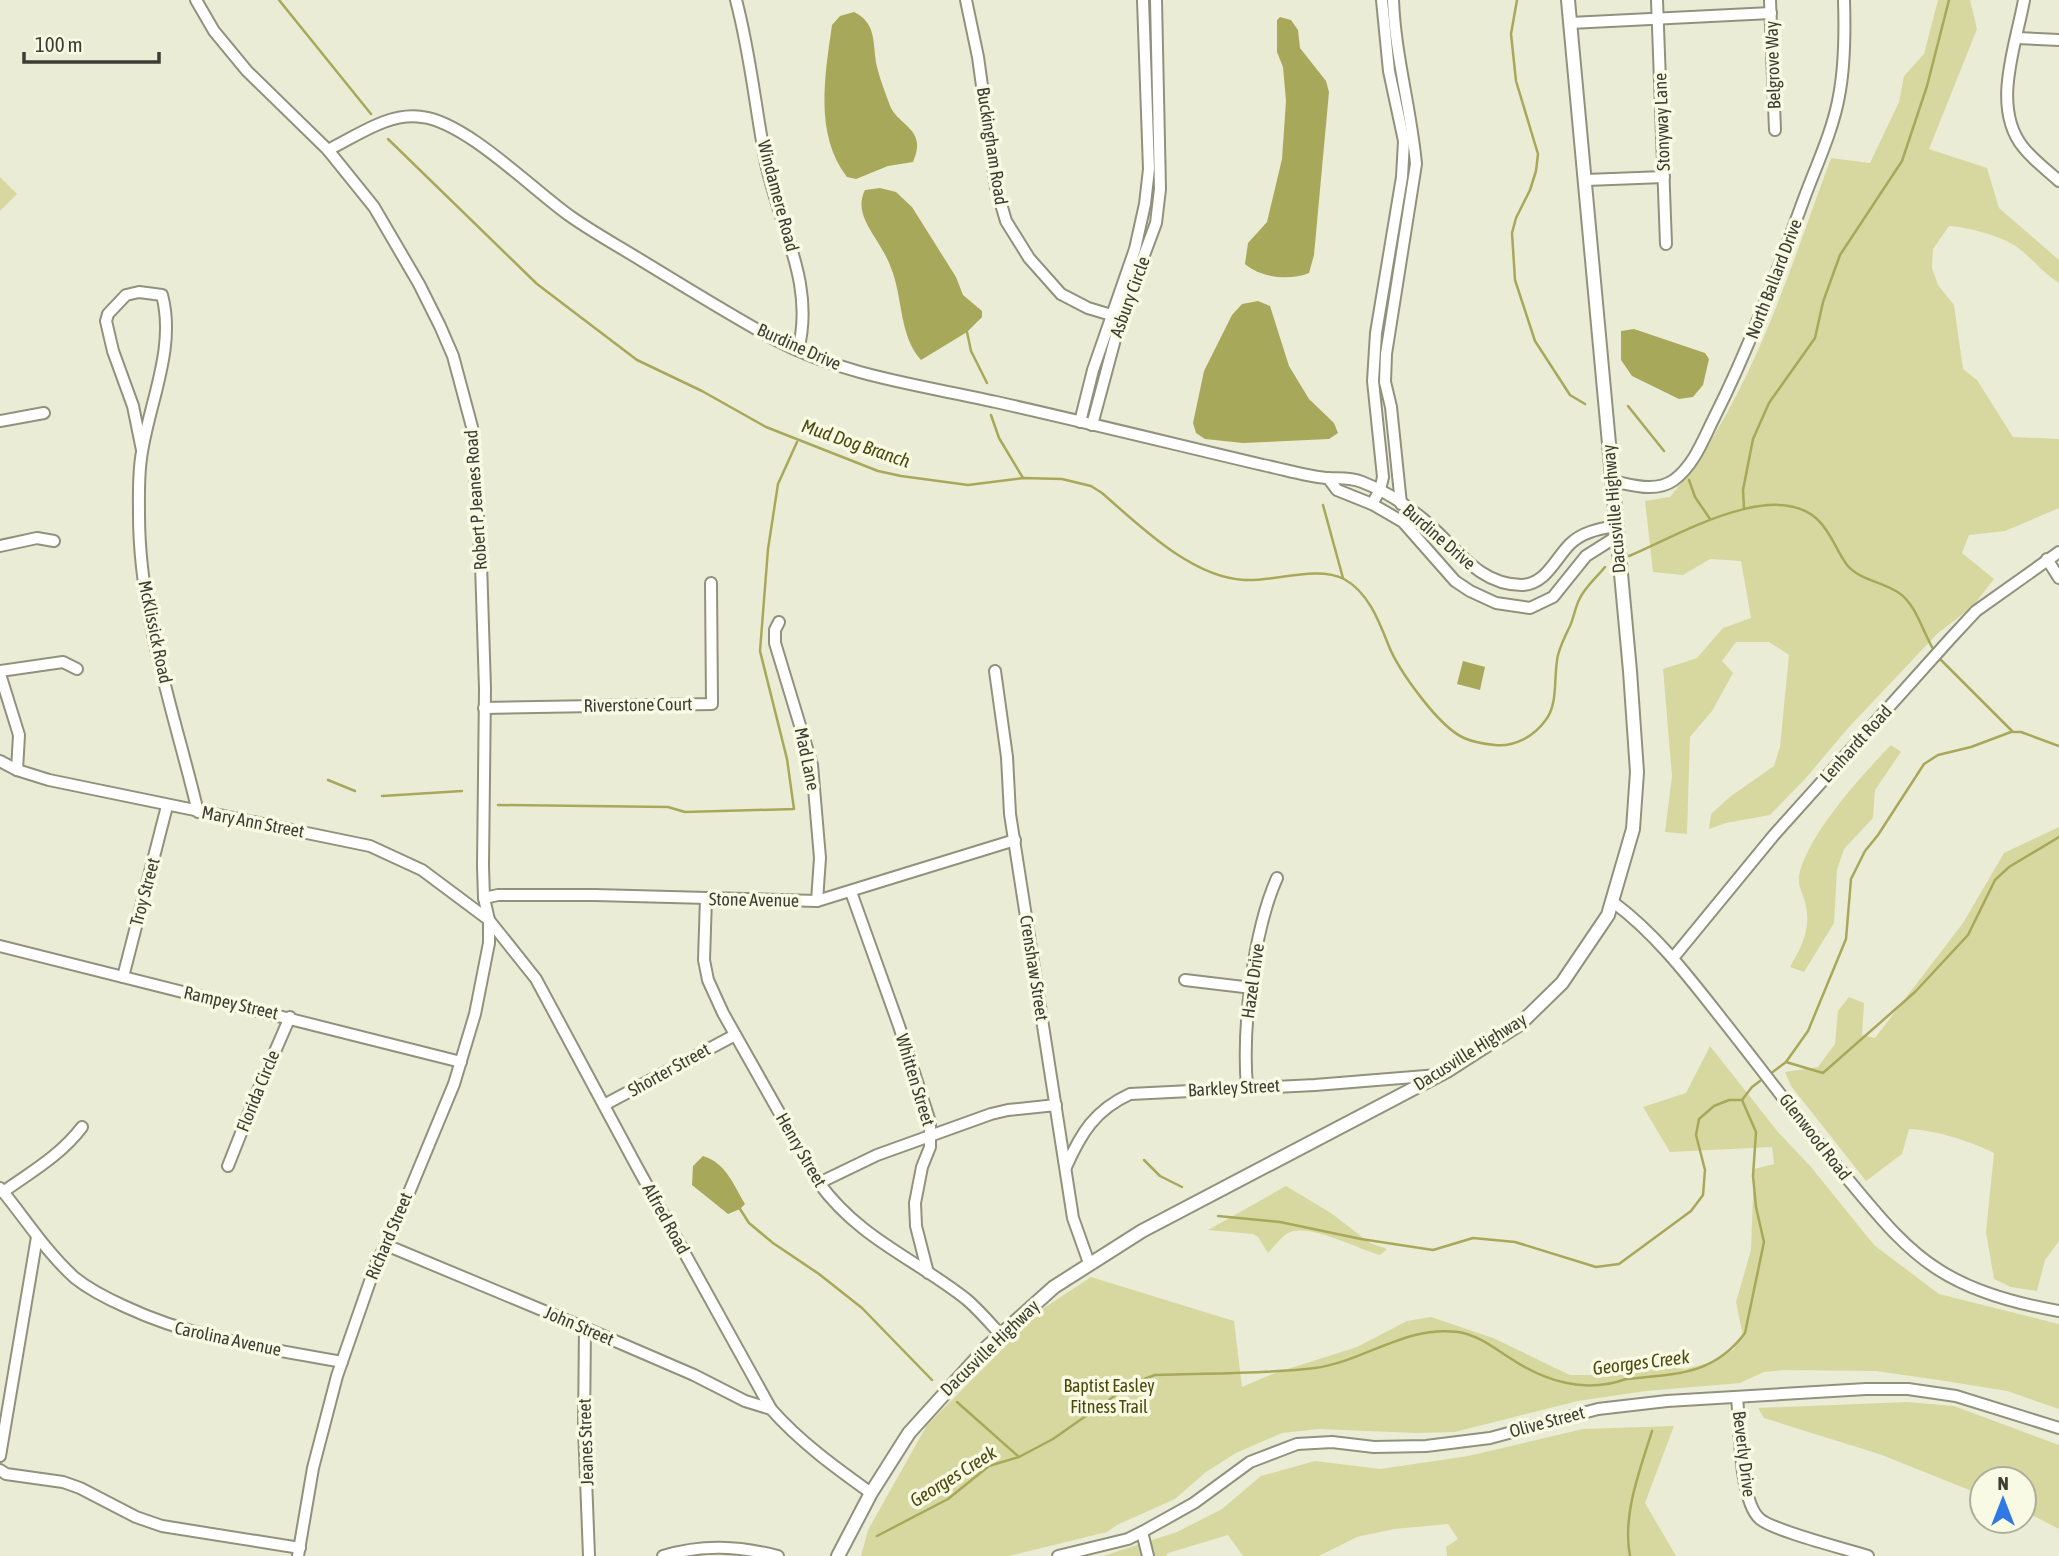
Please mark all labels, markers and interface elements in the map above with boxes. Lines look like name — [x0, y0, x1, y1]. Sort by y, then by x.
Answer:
street label: Belgrove Way — [1760, 20, 1785, 110]
scale bar — [24, 21, 159, 65]
text: 100 m — [35, 32, 83, 56]
street label: Stonyway Lane — [1649, 73, 1674, 171]
street label: Buckingham Road — [973, 86, 1012, 206]
street label: Windamere Road — [754, 138, 803, 254]
street label: North Ballard Drive — [1741, 216, 1806, 342]
street label: Asbury Circle — [1105, 253, 1154, 340]
street label: Burdine Drive — [754, 319, 844, 374]
water label: Mud Dog Branch — [799, 414, 913, 472]
street label: Robert P Jeanes Road — [460, 429, 491, 571]
street label: Dacusville Highway — [1597, 444, 1630, 574]
street label: Burdine Drive — [1399, 499, 1480, 574]
street label: McKlissick Road — [134, 578, 177, 685]
street label: Riverstone Court — [584, 693, 692, 716]
street label: Lenhardt Road — [1815, 701, 1896, 787]
street label: Mad Lane — [791, 726, 824, 792]
street label: Mary Ann Street — [200, 801, 306, 842]
street label: Troy Street — [125, 855, 164, 928]
street label: Stone Avenue — [709, 888, 799, 911]
street label: Crenshaw Street — [1016, 914, 1053, 1022]
street label: Hazel Drive — [1237, 942, 1268, 1020]
street label: Rampey Street — [182, 981, 280, 1024]
street label: Dacusville Highway — [1409, 1008, 1530, 1095]
street label: Whitten Street — [892, 1031, 939, 1128]
street label: Shorter Street — [624, 1038, 713, 1101]
street label: Florida Circle — [232, 1047, 283, 1135]
street label: Barkley Street — [1187, 1075, 1281, 1100]
street label: Glenwood Road — [1775, 1089, 1856, 1184]
street label: Henry Street — [772, 1109, 831, 1191]
street label: Alfred Road — [639, 1180, 694, 1258]
street label: Richard Street — [361, 1189, 416, 1283]
street label: Dacusville Highway — [936, 1295, 1043, 1400]
street label: John Street — [541, 1301, 617, 1350]
street label: Carolina Avenue — [173, 1317, 283, 1360]
water label: Georges Creek — [1591, 1345, 1691, 1379]
park label: Baptist Easley Fitness Trail — [1063, 1375, 1155, 1417]
street label: Jeanes Street — [573, 1398, 598, 1486]
street label: Olive Street — [1507, 1401, 1587, 1442]
street label: Beverly Drive — [1729, 1410, 1760, 1498]
water label: Georges Creek — [906, 1440, 1001, 1511]
north arrow — [1968, 1465, 2038, 1535]
text: N — [1997, 1472, 2009, 1494]

